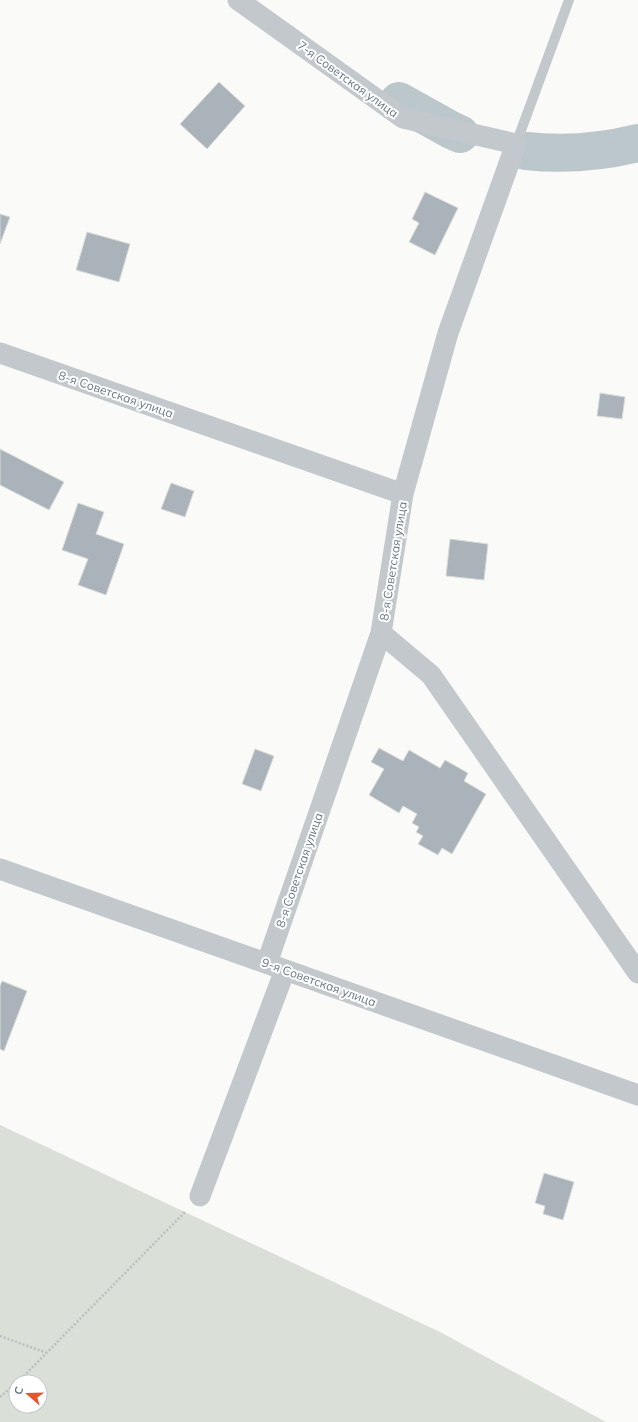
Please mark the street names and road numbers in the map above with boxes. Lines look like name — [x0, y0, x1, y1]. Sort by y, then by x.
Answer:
street label: 7-я Советская улица — [295, 38, 401, 120]
street label: 8-я Советская улица — [57, 367, 175, 421]
street label: 8-я Советская улица — [376, 500, 410, 622]
street label: 8-я Советская улица — [272, 811, 326, 929]
street label: 9-я Советская улица — [260, 954, 378, 1010]

